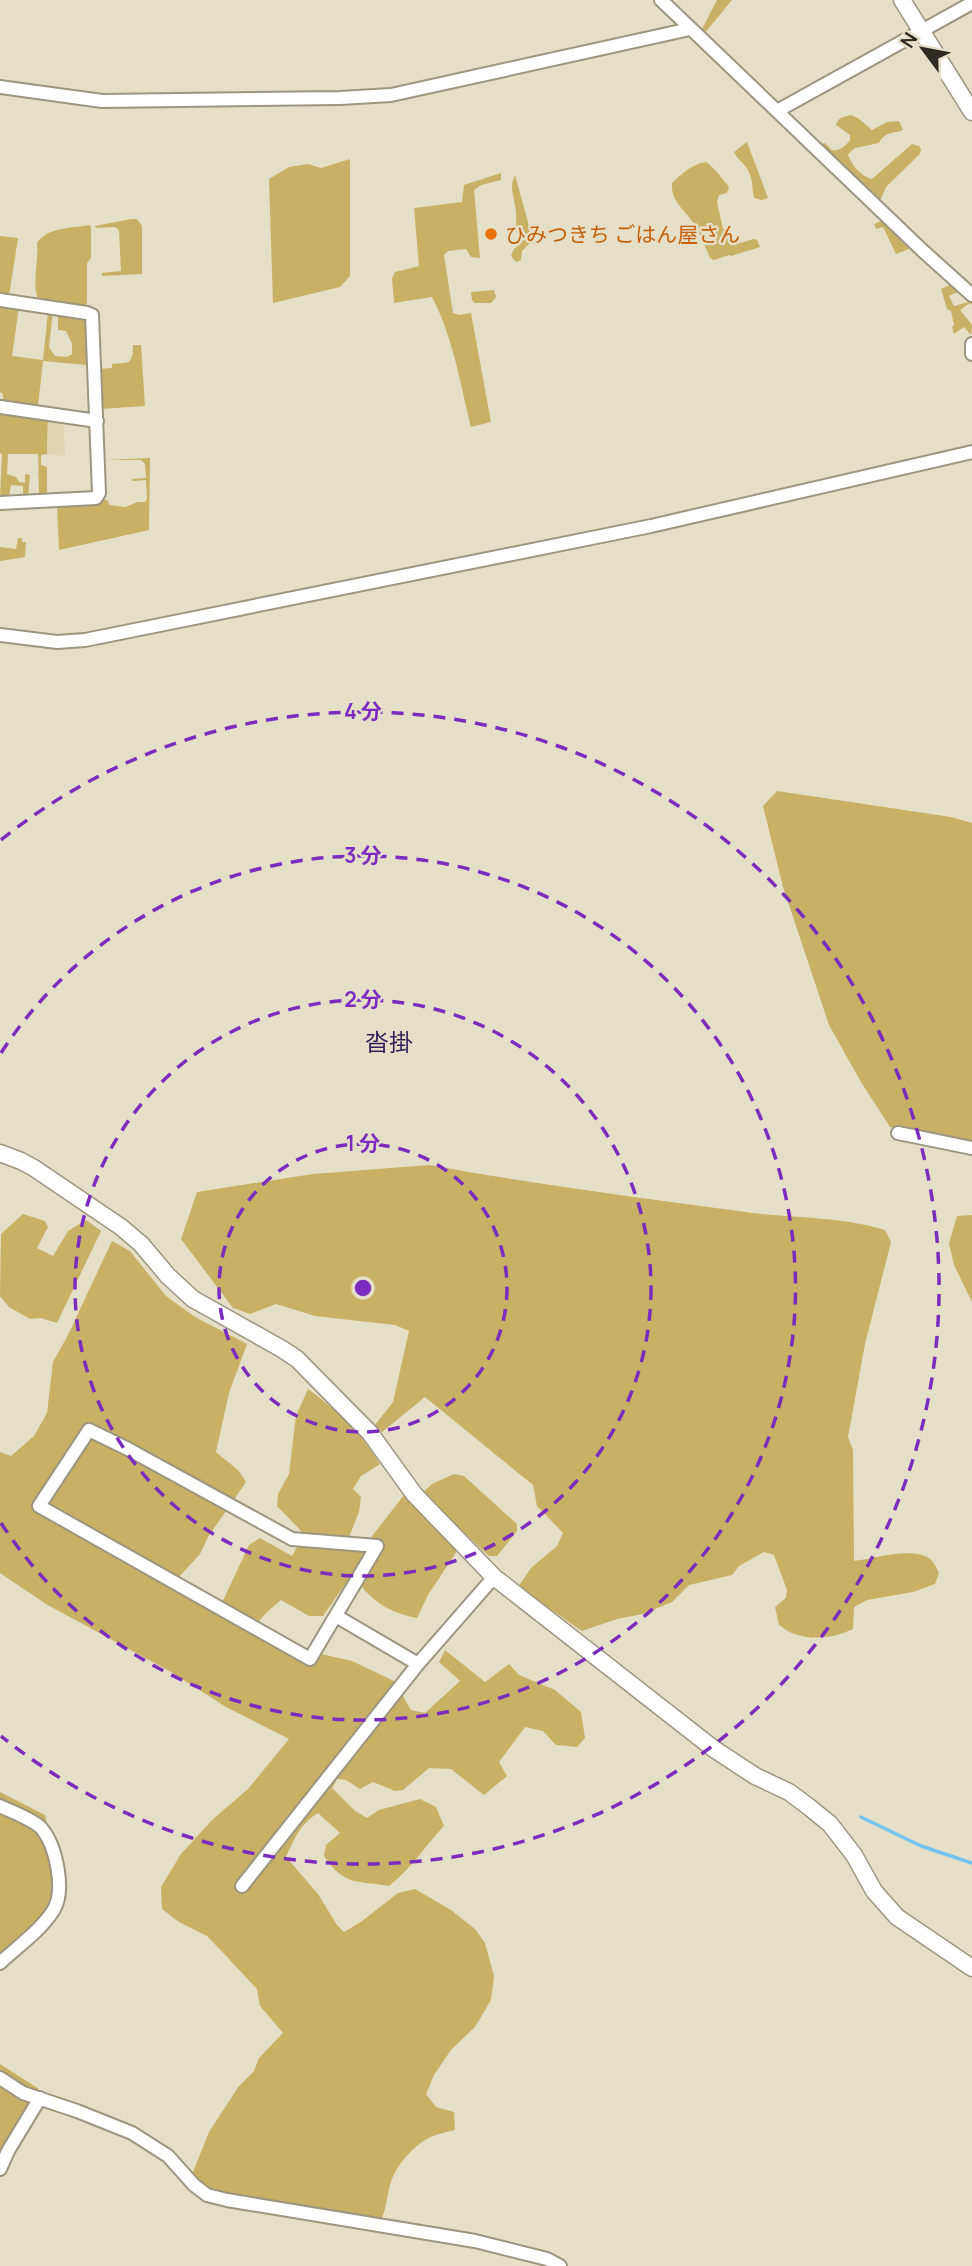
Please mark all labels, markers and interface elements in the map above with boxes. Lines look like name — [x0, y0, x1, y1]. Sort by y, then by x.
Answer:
north arrow — [888, 14, 958, 84]
text: N — [894, 27, 923, 53]
place label: ひみつきち ごはん屋さん — [505, 220, 740, 248]
marker: ひみつきち ごはん屋さん — [483, 226, 499, 242]
text: 4 分 — [344, 697, 382, 725]
text: 3 分 — [344, 841, 382, 869]
text: 2 分 — [344, 985, 382, 1013]
district label: 沓掛 — [365, 1025, 413, 1058]
text: 1 分 — [346, 1129, 380, 1157]
centre of rings — [351, 1276, 375, 1300]

